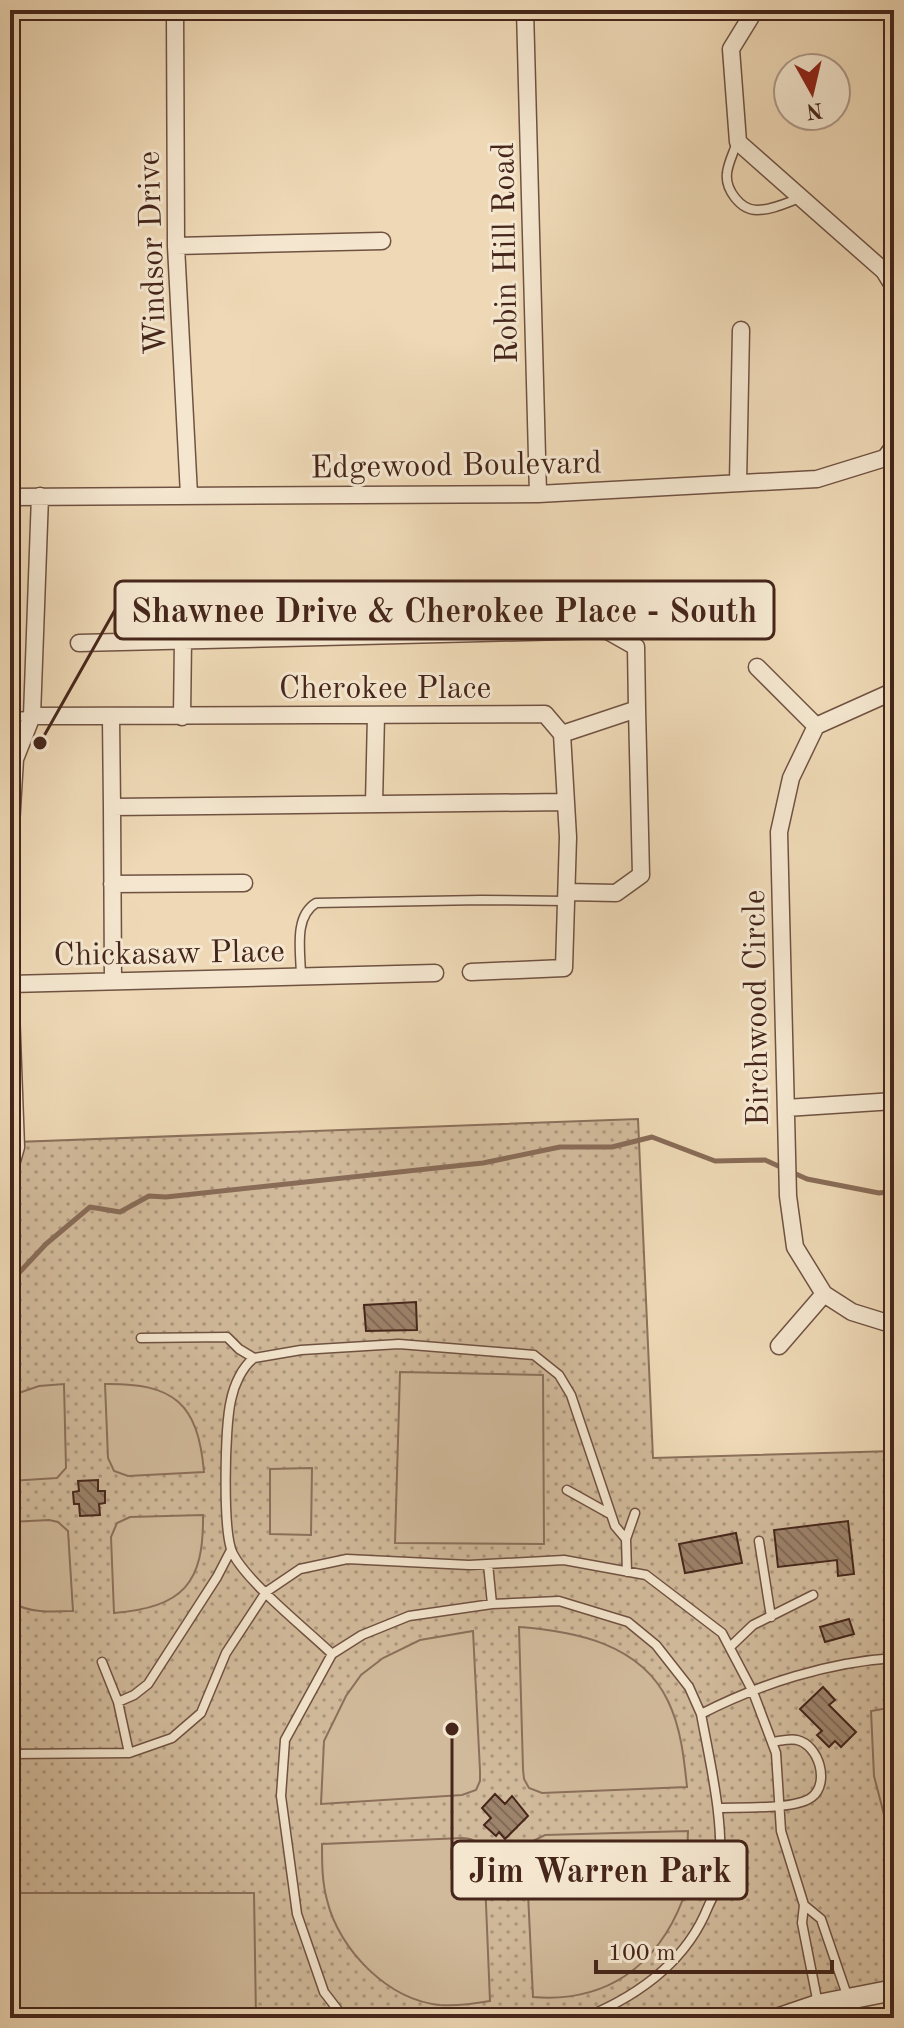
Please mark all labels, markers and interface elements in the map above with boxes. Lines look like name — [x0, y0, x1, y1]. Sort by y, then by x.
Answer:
north arrow — [772, 52, 852, 132]
text: N — [804, 98, 824, 122]
street label: Robin Hill Road — [489, 142, 525, 364]
street label: Windsor Drive — [134, 150, 174, 355]
street label: Edgewood Boulevard — [310, 448, 602, 486]
callout: Shawnee Drive & Cherokee Place - South — [115, 581, 774, 639]
text: Shawnee Drive & Cherokee Place - South — [131, 596, 757, 630]
street label: Cherokee Place — [279, 674, 491, 706]
street label: Birchwood Circle — [740, 889, 776, 1126]
street label: Chickasaw Place — [53, 937, 285, 973]
callout: Jim Warren Park — [452, 1841, 747, 1899]
text: Jim Warren Park — [468, 1856, 732, 1890]
scale bar — [596, 1924, 832, 1974]
text: 100 m — [608, 1942, 676, 1966]

